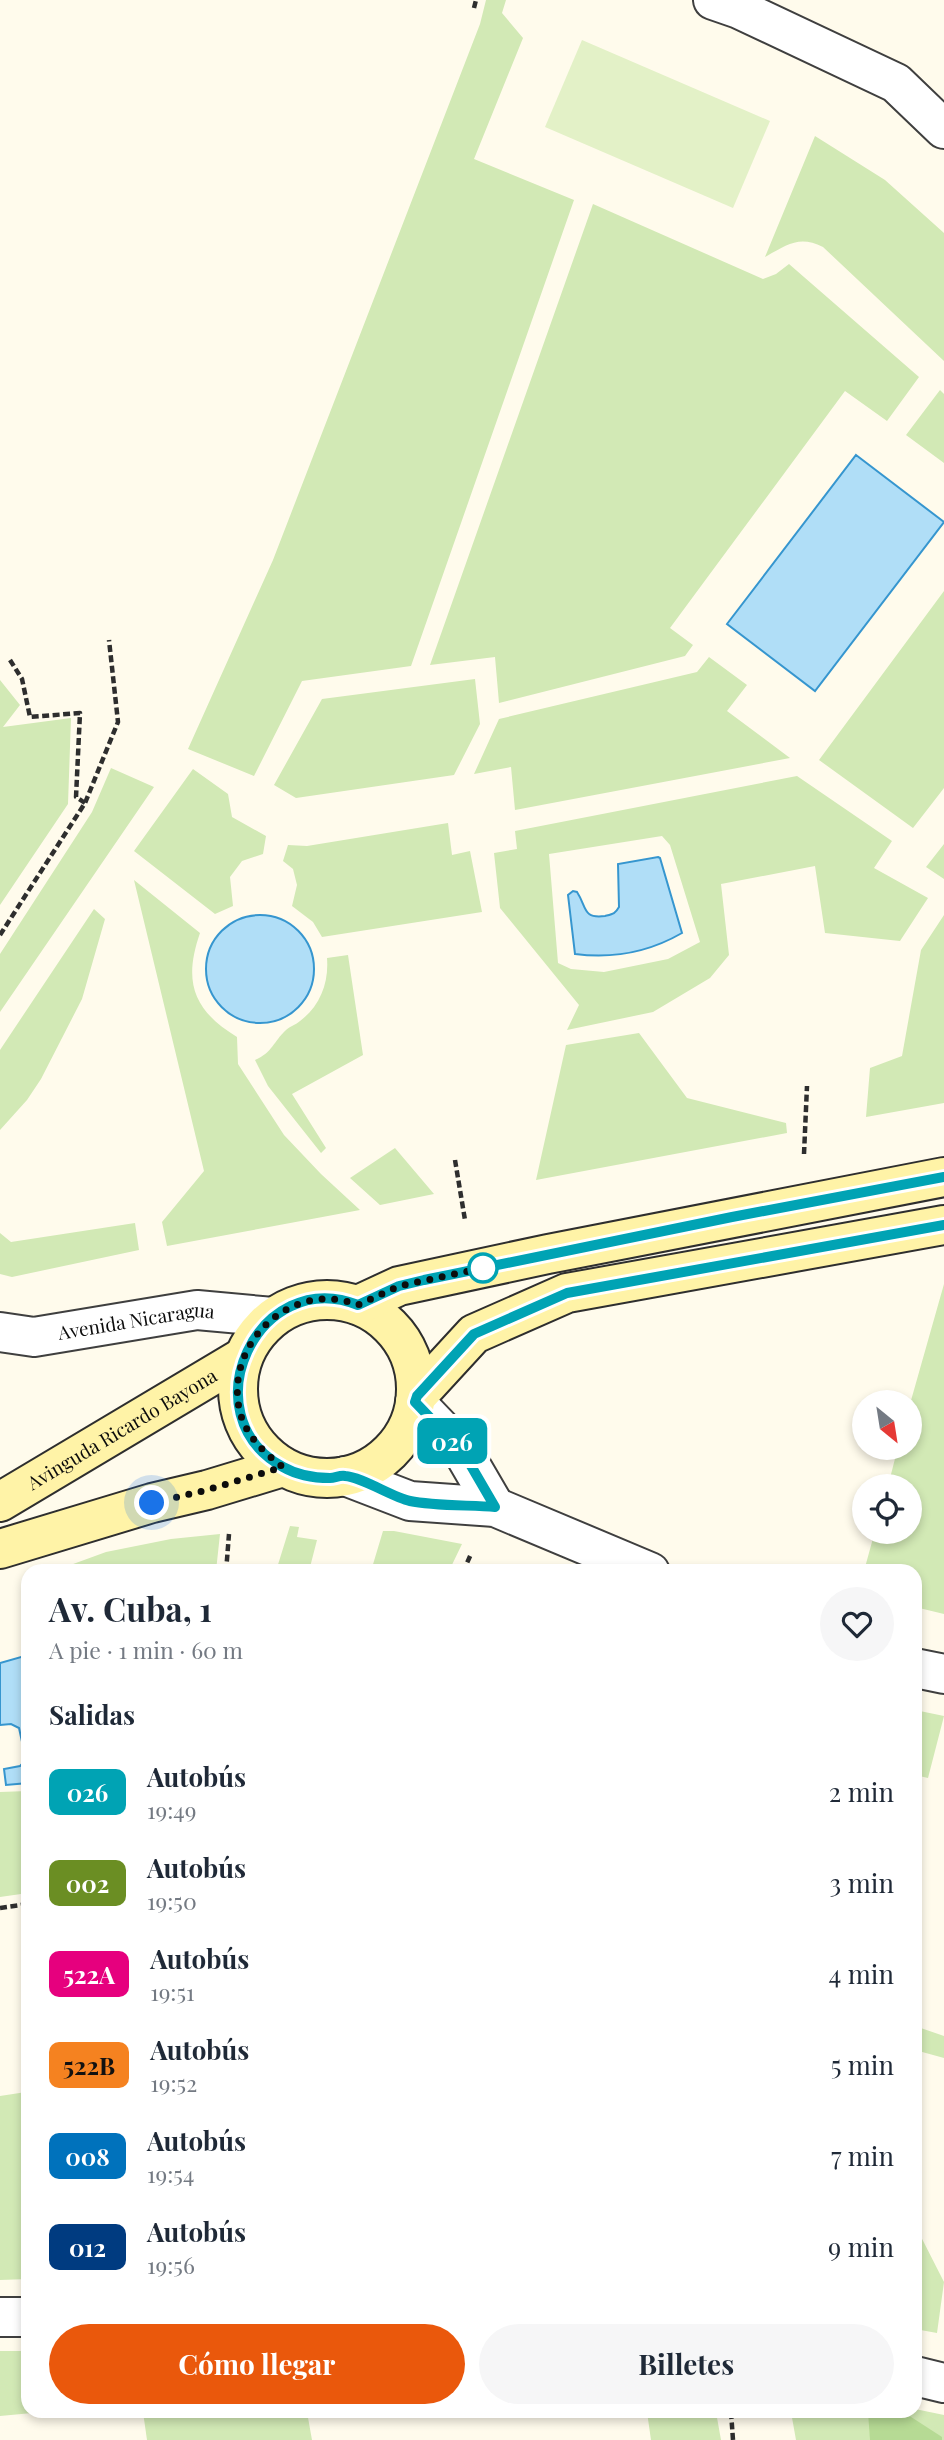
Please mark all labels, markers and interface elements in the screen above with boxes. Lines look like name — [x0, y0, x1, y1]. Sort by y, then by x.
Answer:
unlabelled marker — [468, 1253, 498, 1283]
street label: Avenida Nicaragua — [55, 1296, 216, 1345]
street label: Avinguda Ricardo Bayona — [21, 1361, 222, 1496]
north arrow — [852, 1390, 922, 1460]
map controls — [852, 1390, 922, 1544]
line badge: 026 — [412, 1418, 492, 1464]
text: 026 — [431, 1425, 473, 1457]
button: locate — [852, 1474, 922, 1544]
your location — [134, 1485, 169, 1520]
text: Av. Cuba, 1 — [49, 1586, 212, 1630]
button: heart — [820, 1587, 894, 1661]
text: A pie · 1 min · 60 m — [49, 1634, 243, 1665]
text: Salidas — [49, 1697, 135, 1732]
text: Autobús — [147, 1759, 246, 1794]
text: 2 min — [829, 1774, 894, 1809]
text: 026 — [67, 1776, 108, 1808]
text: 19:49 — [147, 1794, 196, 1825]
text: Autobús — [147, 1850, 246, 1885]
text: 3 min — [830, 1865, 894, 1900]
text: 002 — [66, 1867, 109, 1899]
text: 19:50 — [147, 1885, 197, 1916]
text: Autobús — [150, 1941, 249, 1976]
text: 4 min — [828, 1956, 894, 1991]
text: 522A — [63, 1958, 115, 1990]
text: 19:51 — [150, 1976, 195, 2007]
text: Autobús — [150, 2032, 249, 2067]
text: 5 min — [831, 2047, 894, 2082]
text: 522B — [63, 2049, 115, 2081]
text: 19:52 — [150, 2067, 197, 2098]
text: Autobús — [147, 2123, 246, 2158]
text: 7 min — [831, 2138, 894, 2173]
text: 008 — [65, 2140, 110, 2172]
text: 19:54 — [147, 2158, 194, 2189]
text: Autobús — [147, 2214, 246, 2249]
text: 9 min — [828, 2229, 894, 2264]
text: 012 — [69, 2231, 106, 2263]
text: 19:56 — [147, 2249, 195, 2280]
button: Cómo llegar — [49, 2324, 465, 2404]
button: Billetes — [479, 2324, 894, 2404]

